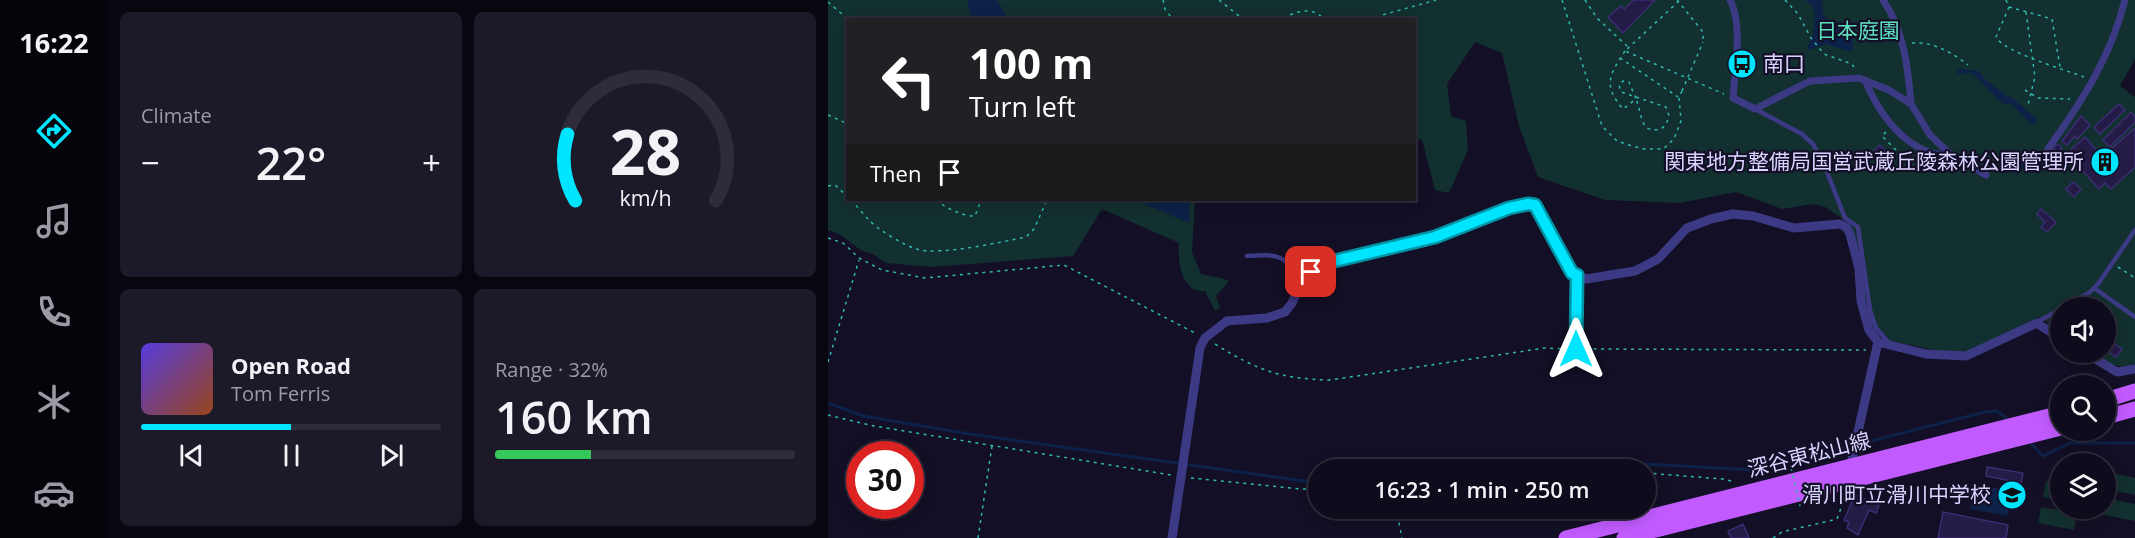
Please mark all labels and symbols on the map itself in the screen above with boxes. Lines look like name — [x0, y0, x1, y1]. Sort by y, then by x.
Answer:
park label: 日本庭園 — [1816, 16, 1900, 44]
bus stop icon: 南口 — [1726, 48, 1758, 80]
place label: 南口 — [1763, 49, 1805, 77]
building icon: 関東地方整備局国営武蔵丘陵森林公園管理所 — [2089, 146, 2121, 178]
place label: 関東地方整備局国営武蔵丘陵森林公園管理所 — [1664, 147, 2084, 175]
pin — [1285, 246, 1336, 297]
position arrow — [1544, 317, 1608, 381]
street label: 深谷東松山線 — [1744, 425, 1873, 483]
speed limit sign: 30 — [846, 441, 924, 519]
school or university icon: 滑川町立滑川中学校 — [1996, 479, 2028, 511]
place label: 滑川町立滑川中学校 — [1802, 480, 1991, 508]

